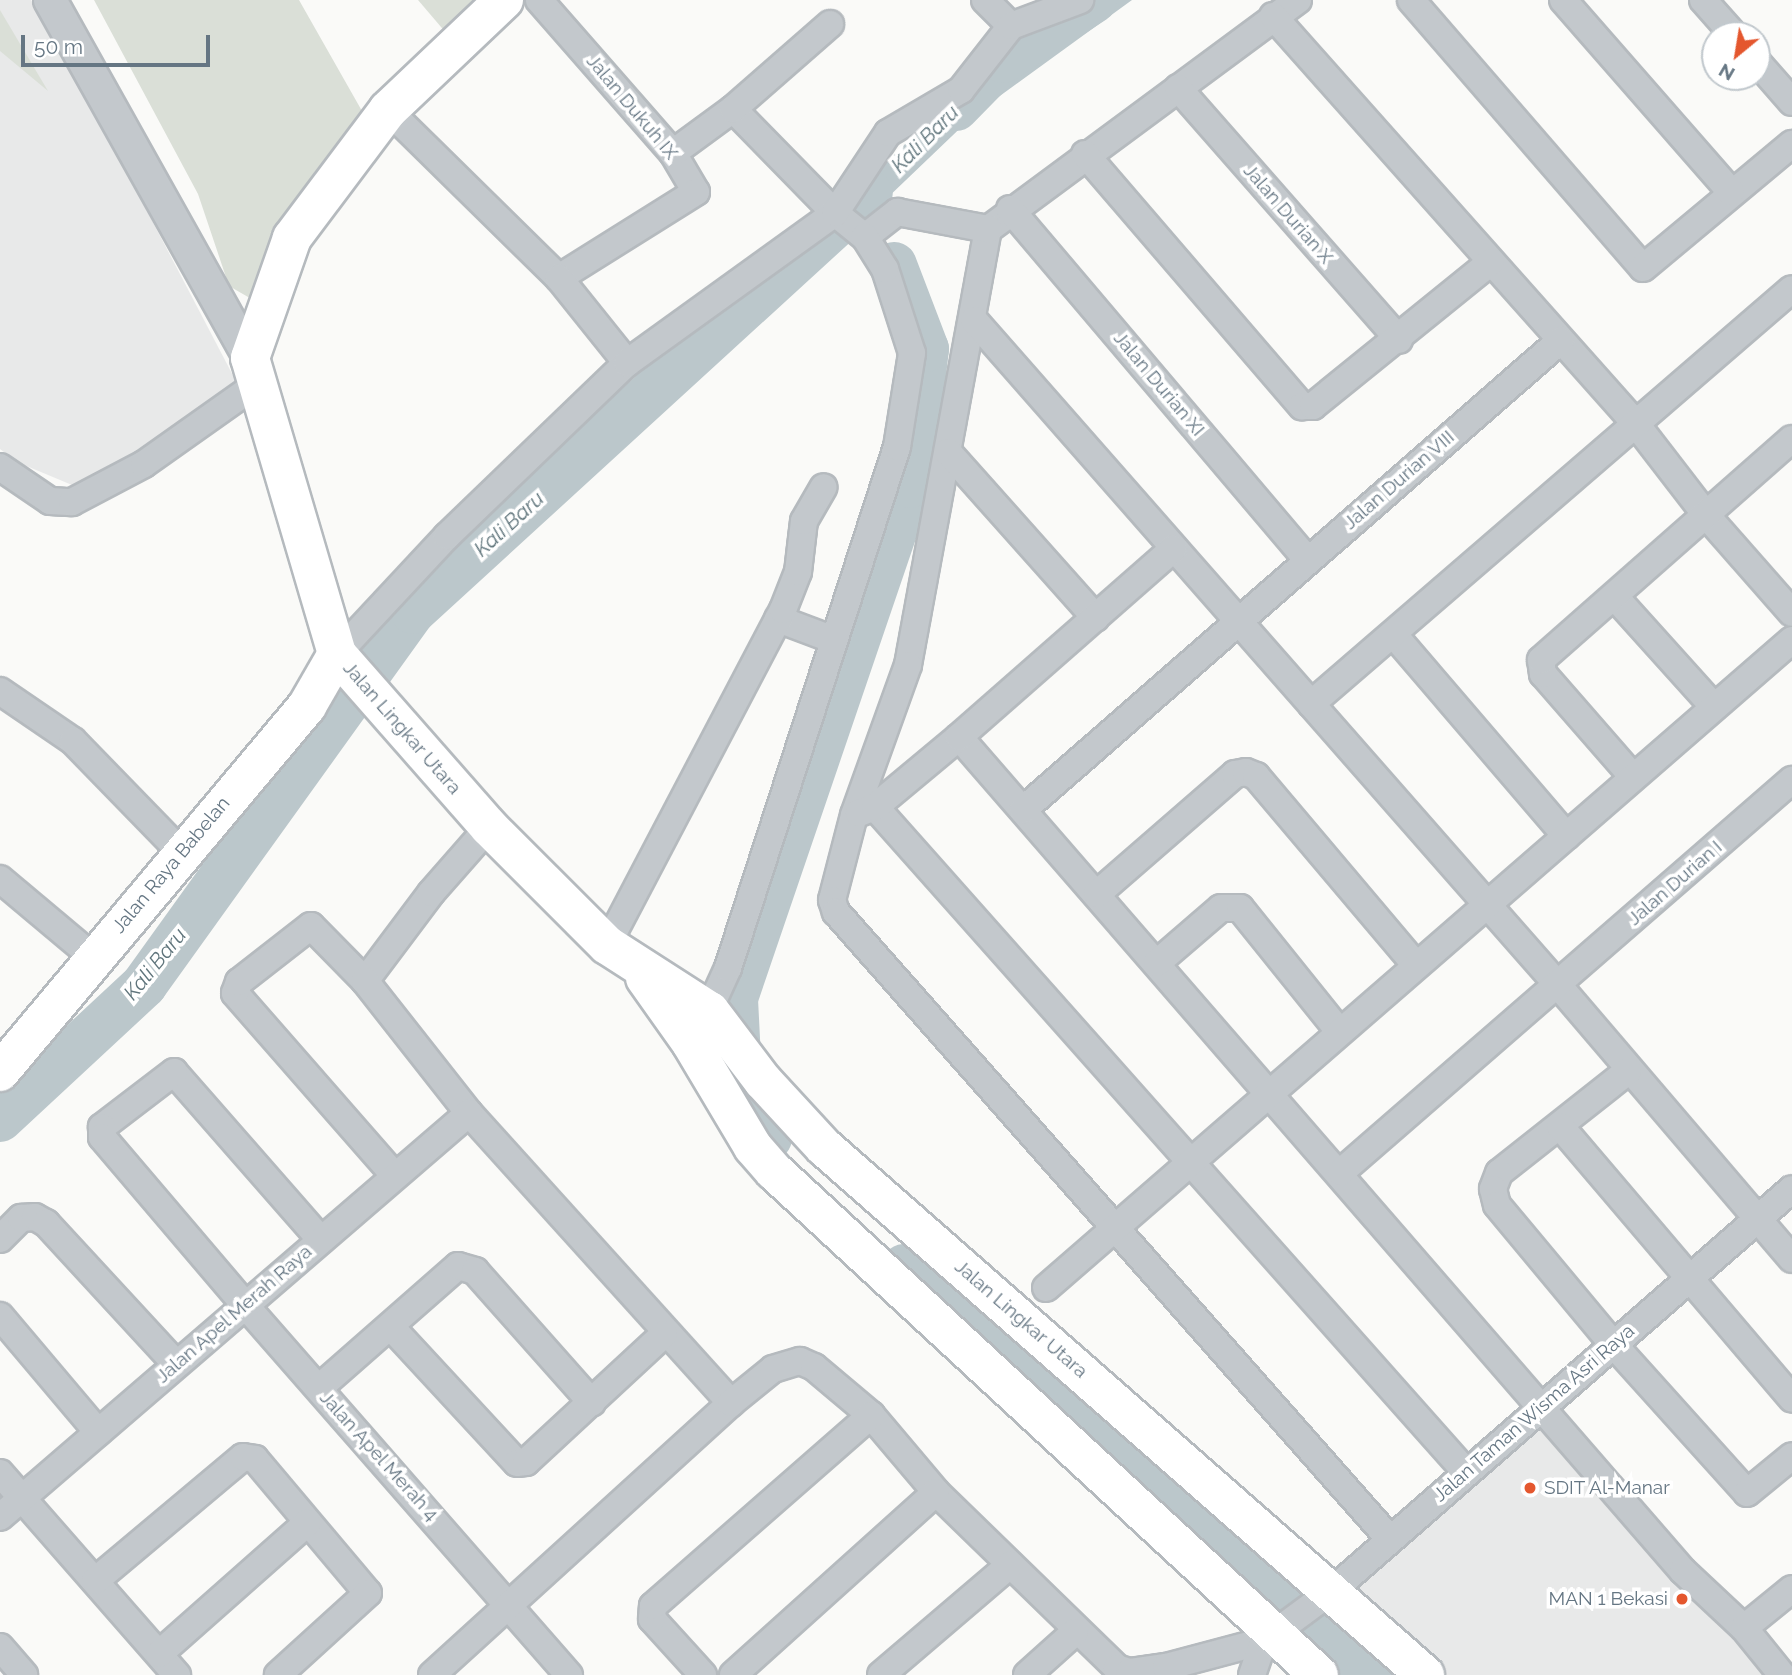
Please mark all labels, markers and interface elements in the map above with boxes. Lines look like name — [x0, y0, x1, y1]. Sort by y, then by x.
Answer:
scale bar — [24, 21, 214, 65]
north arrow — [1701, 21, 1771, 91]
text: 50 m — [34, 34, 83, 59]
street label: Jalan Dukuh IX — [582, 50, 682, 164]
text: N — [1715, 59, 1738, 86]
water label: Kali Baru — [886, 100, 964, 178]
street label: Jalan Durian X — [1238, 159, 1338, 269]
street label: Jalan Durian XI — [1109, 327, 1209, 441]
street label: Jalan Durian VIII — [1339, 426, 1459, 534]
water label: Kali Baru — [469, 486, 549, 562]
street label: Jalan Lingkar Utara — [338, 657, 466, 799]
street label: Jalan Raya Babelan — [107, 792, 235, 938]
street label: Jalan Durian I — [1623, 836, 1727, 930]
water label: Kali Baru — [118, 923, 192, 1005]
street label: Jalan Apel Merah Raya — [151, 1240, 317, 1388]
street label: Jalan Lingkar Utara — [950, 1255, 1092, 1383]
street label: Jalan Taman Wisma Asri Raya — [1428, 1319, 1640, 1507]
street label: Jalan Apel Merah 4 — [315, 1386, 443, 1526]
place label: SDIT Al-Manar — [1544, 1477, 1671, 1499]
marker: SDIT Al-Manar — [1522, 1480, 1538, 1496]
place label: MAN 1 Bekasi — [1548, 1588, 1668, 1610]
marker: MAN 1 Bekasi — [1674, 1591, 1690, 1607]

